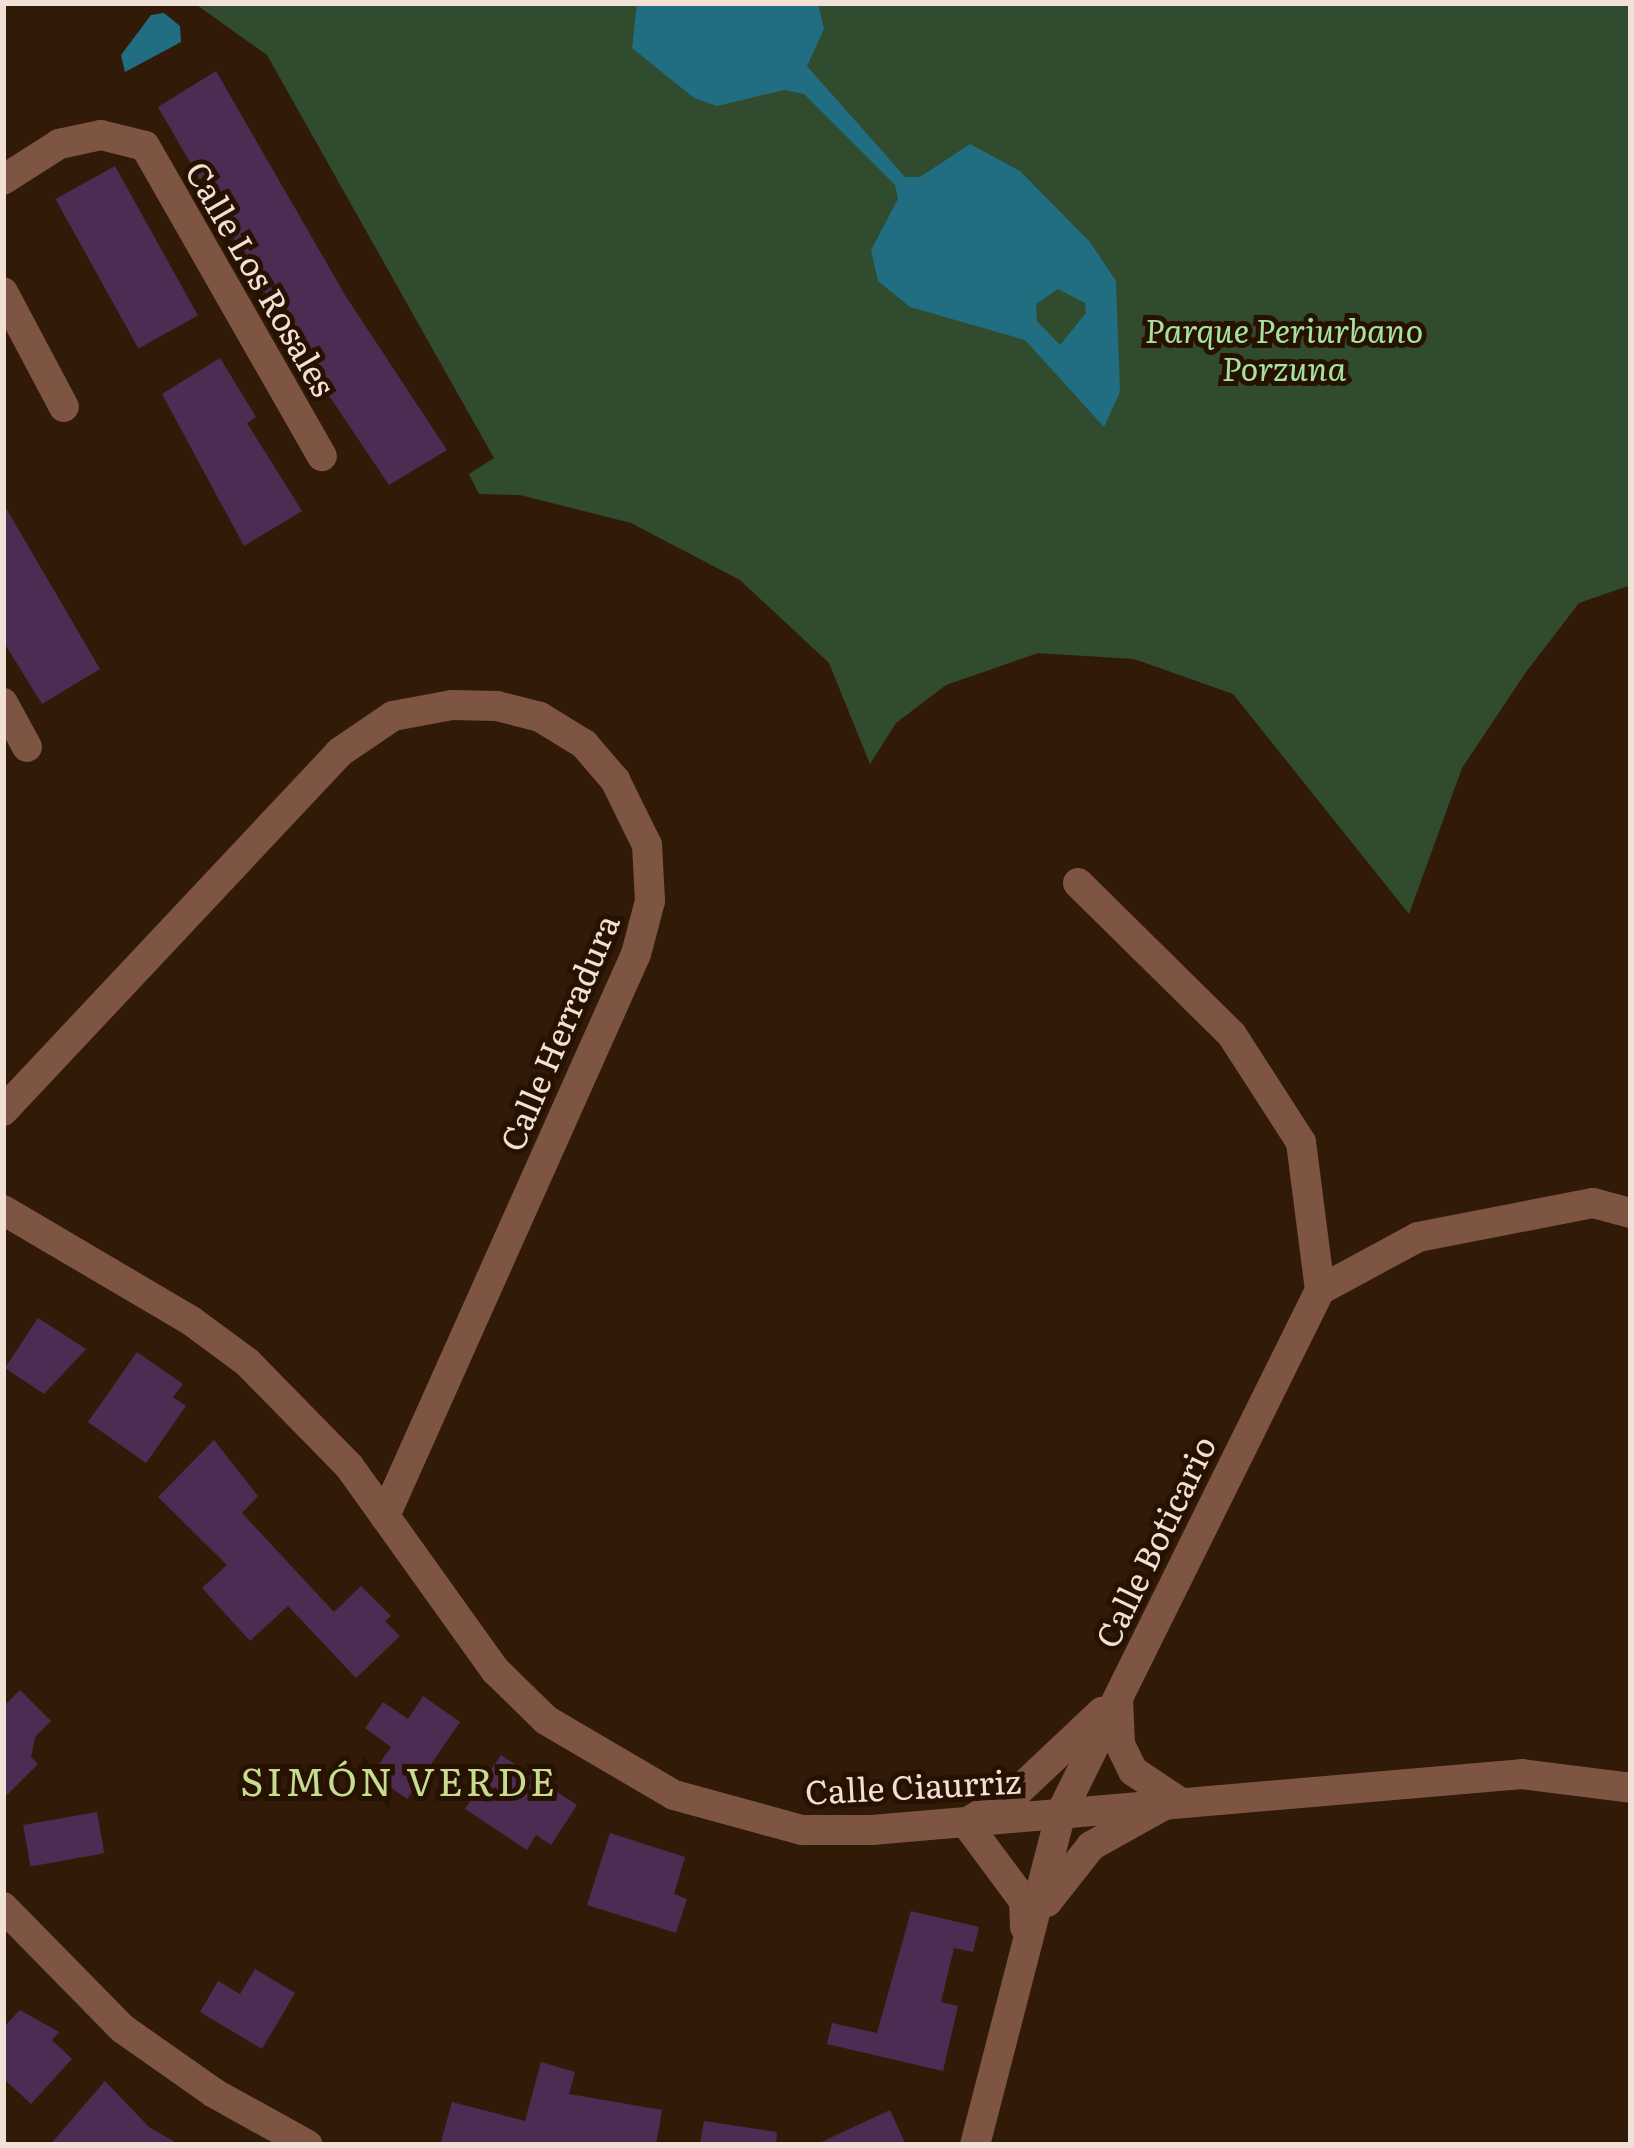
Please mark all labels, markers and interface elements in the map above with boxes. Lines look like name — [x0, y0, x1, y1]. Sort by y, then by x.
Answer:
street label: Calle Los Rosales — [179, 154, 345, 402]
park label: Parque Periurbano Porzuna — [1145, 309, 1423, 387]
street label: Calle Herradura — [490, 908, 626, 1156]
street label: Calle Boticario — [1086, 1429, 1222, 1653]
district label: SIMÓN VERDE — [240, 1756, 558, 1802]
street label: Calle Ciaurriz — [804, 1760, 1022, 1810]

